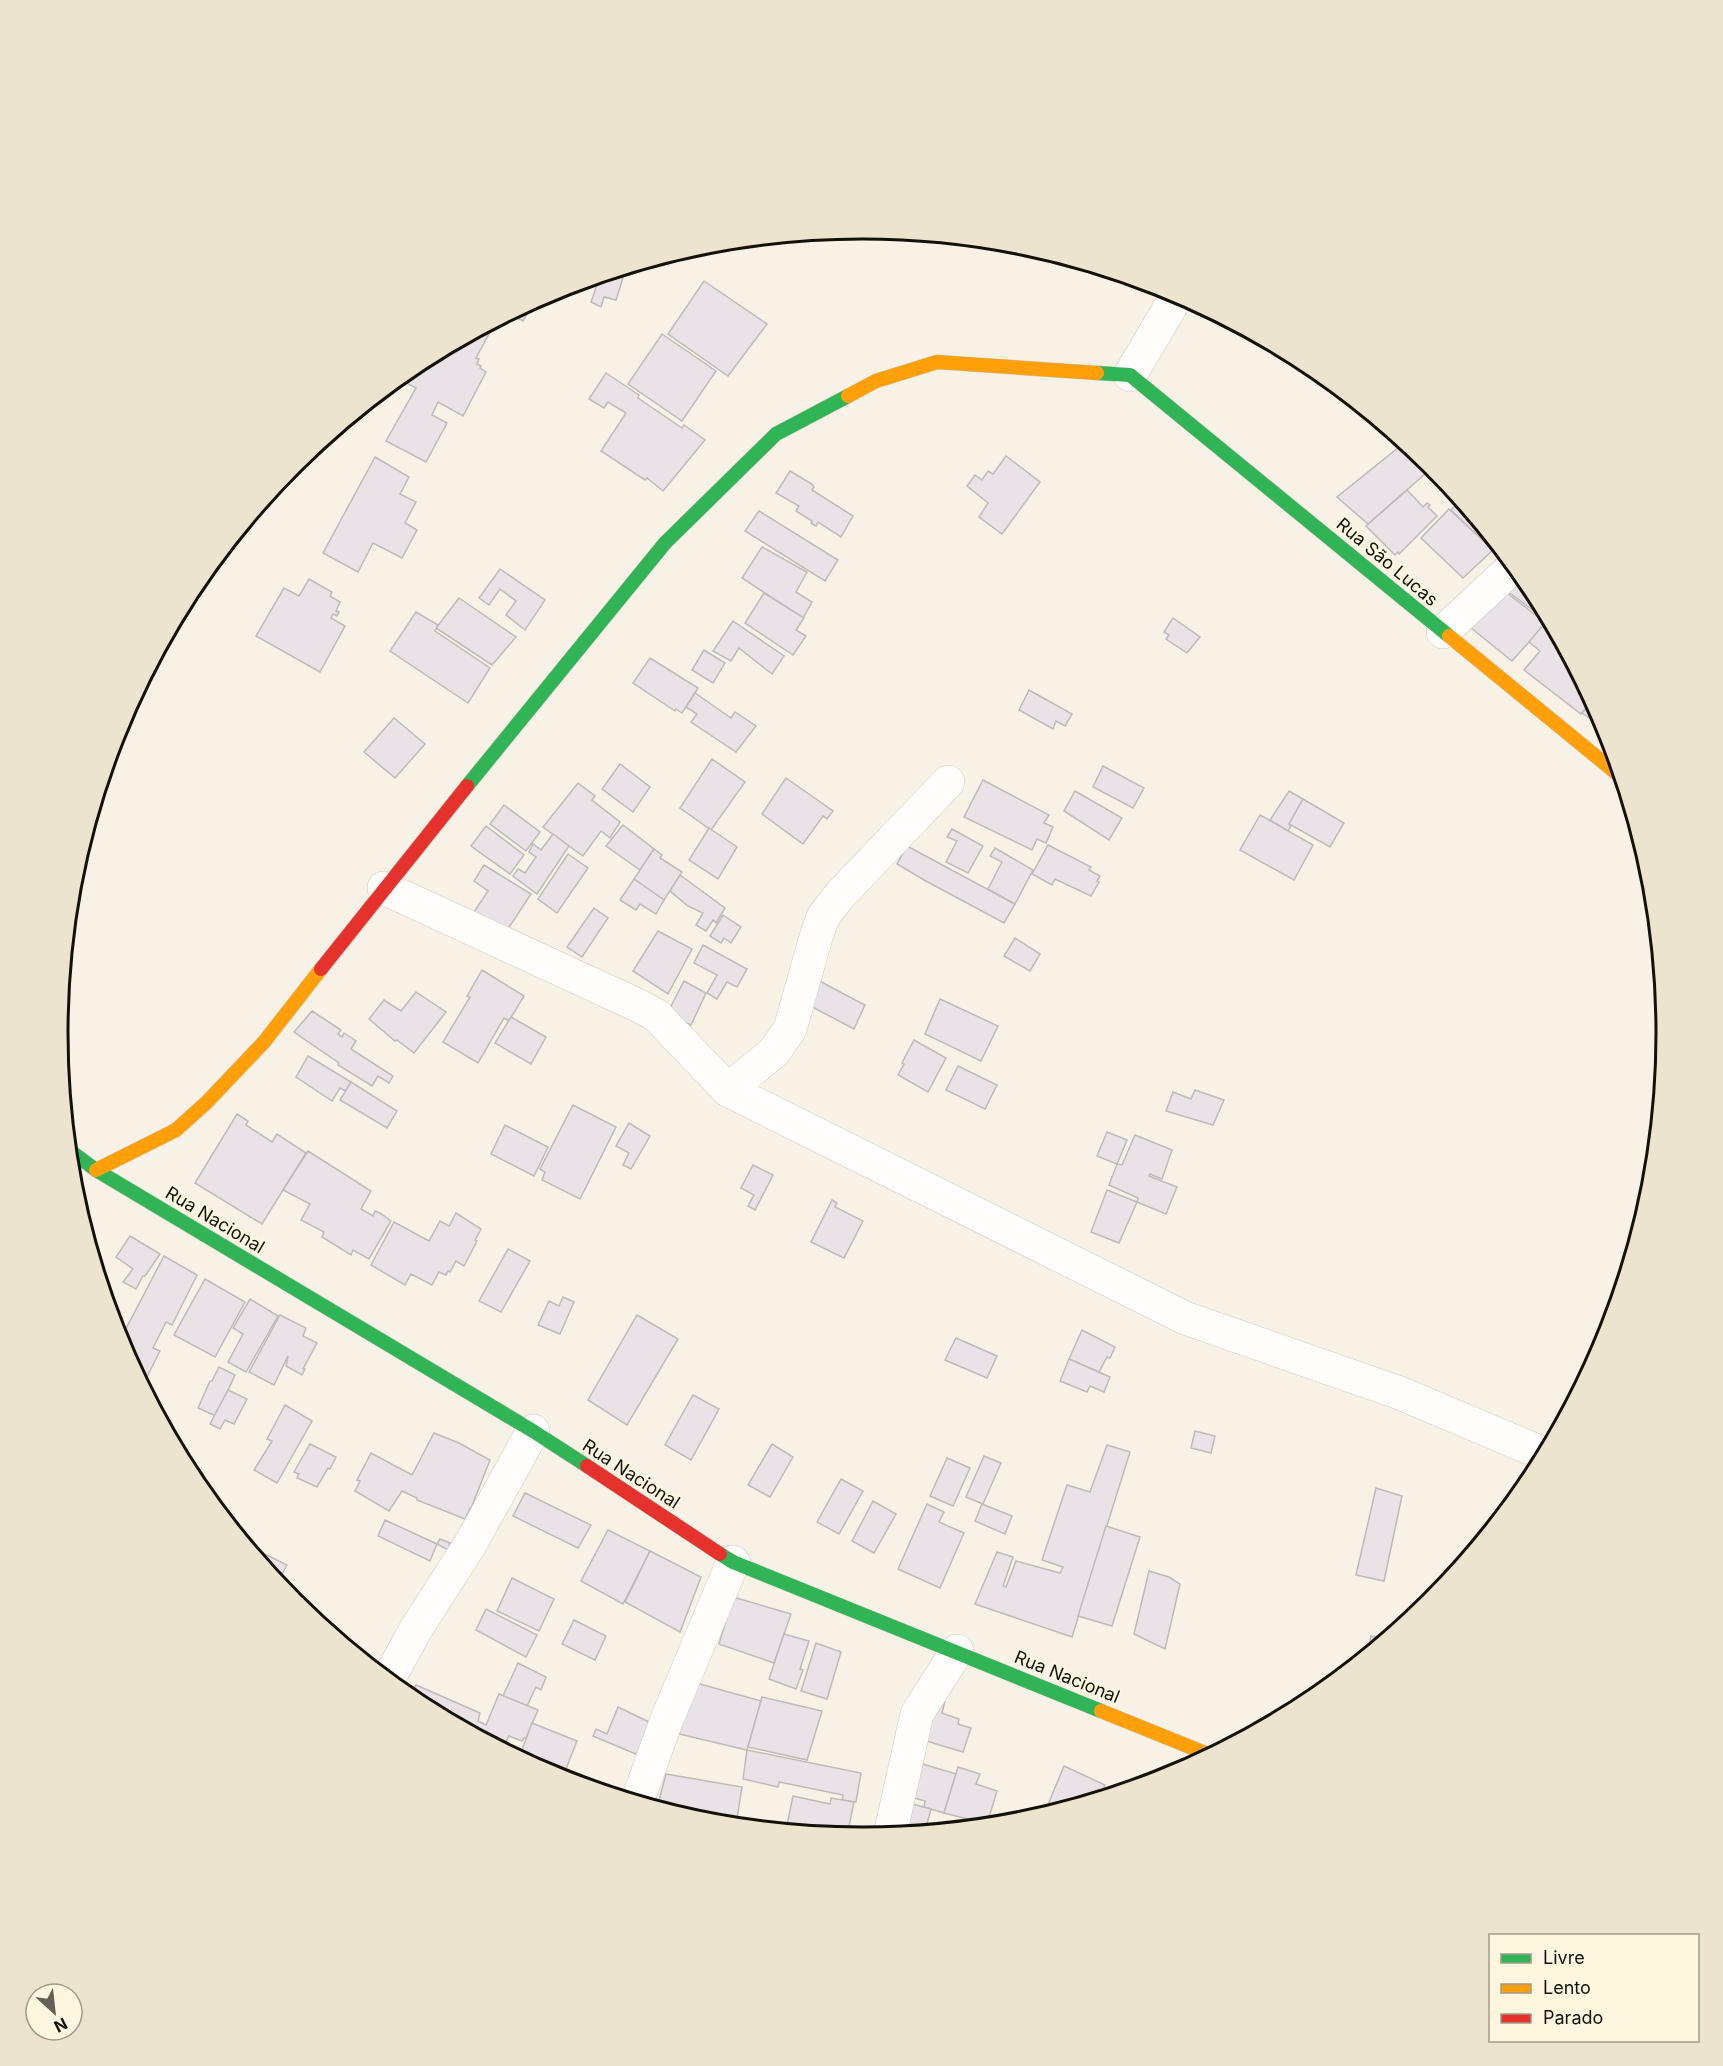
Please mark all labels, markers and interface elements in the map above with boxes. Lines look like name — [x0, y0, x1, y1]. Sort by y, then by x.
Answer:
street label: Rua São Lucas — [1332, 513, 1442, 610]
street label: Rua Nacional — [162, 1182, 268, 1257]
street label: Rua Nacional — [579, 1434, 684, 1513]
street label: Rua Nacional — [1012, 1646, 1123, 1707]
legend — [1489, 1934, 1699, 2042]
text: Livre — [1543, 1947, 1585, 1968]
text: Lento — [1543, 1977, 1591, 1998]
north arrow — [24, 1982, 84, 2042]
text: Parado — [1543, 2007, 1603, 2028]
text: N — [51, 2014, 71, 2037]

